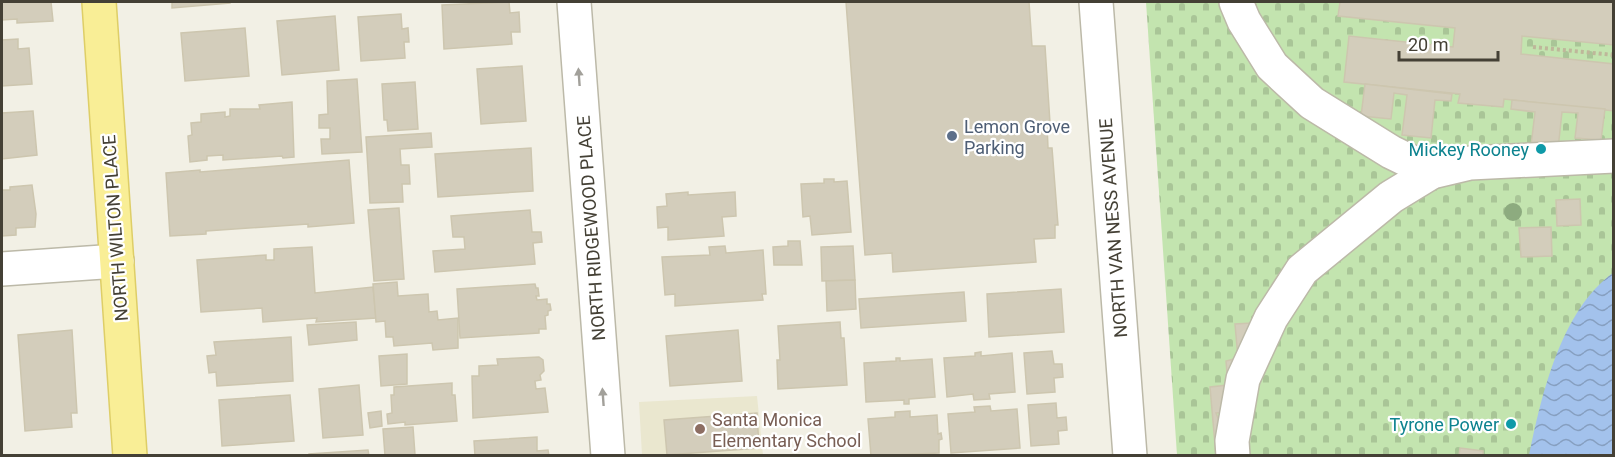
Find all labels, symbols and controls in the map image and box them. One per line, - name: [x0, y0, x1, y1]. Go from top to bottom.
- scale bar: [1399, 24, 1498, 62]
- text: 20 m: [1408, 34, 1448, 55]
- one-way arrow: [575, 68, 584, 87]
- street label: NORTH RIDGEWOOD PLACE: [573, 115, 609, 341]
- place label: Lemon Grove Parking: [964, 116, 1070, 158]
- street label: NORTH VAN NESS AVENUE: [1095, 118, 1131, 338]
- marker: Lemon Grove Parking: [945, 129, 959, 143]
- street label: NORTH WILTON PLACE: [98, 134, 132, 322]
- place label: Mickey Rooney: [1409, 139, 1529, 160]
- marker: Mickey Rooney: [1534, 142, 1548, 156]
- one-way arrow: [598, 388, 608, 407]
- place label: Santa Monica Elementary School: [712, 409, 861, 451]
- place label: Tyrone Power: [1390, 414, 1499, 435]
- marker: Tyrone Power: [1504, 417, 1518, 431]
- marker: Santa Monica Elementary School: [693, 422, 707, 436]

